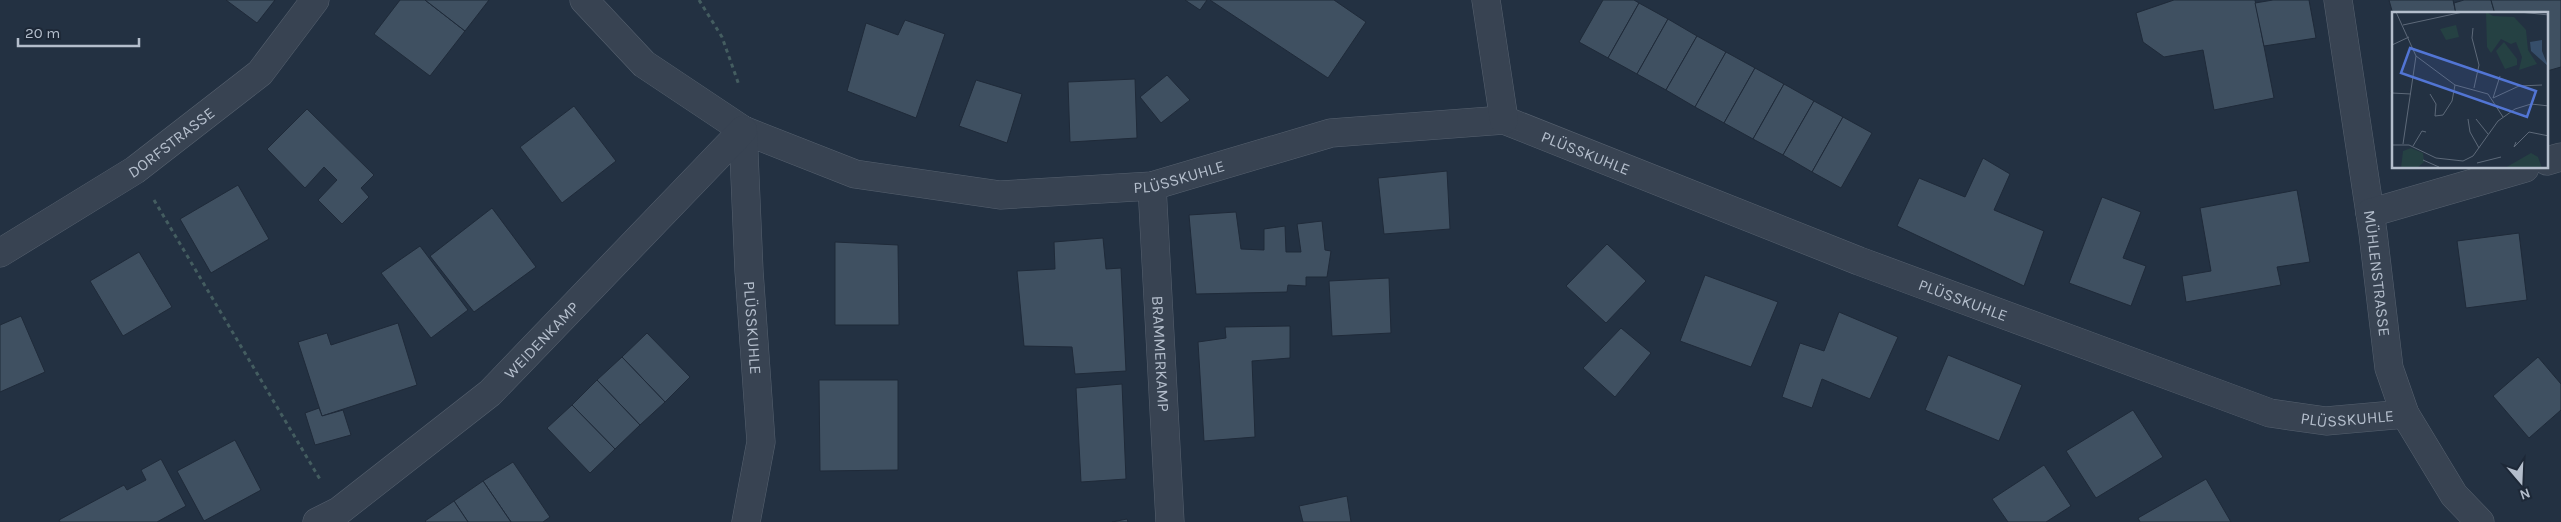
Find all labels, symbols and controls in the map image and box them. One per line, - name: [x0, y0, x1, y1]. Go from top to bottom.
- inset map: [2392, 12, 2548, 169]
- scale bar: [18, 15, 139, 47]
- text: 20 m: [25, 24, 60, 42]
- street label: DORFSTRASSE: [124, 103, 218, 182]
- street label: PLÜSSKUHLE: [1539, 126, 1633, 179]
- street label: PLÜSSKUHLE: [1133, 156, 1227, 197]
- street label: MÜHLENSTRASSE: [2360, 209, 2395, 337]
- street label: PLÜSSKUHLE: [1916, 274, 2010, 325]
- street label: PLÜSSKUHLE: [740, 280, 766, 375]
- street label: BRAMMERKAMP: [1148, 295, 1174, 412]
- street label: WEIDENKAMP: [500, 297, 583, 382]
- street label: PLÜSSKUHLE: [2299, 406, 2395, 431]
- north arrow: [2496, 457, 2546, 507]
- text: N: [2518, 484, 2533, 503]

